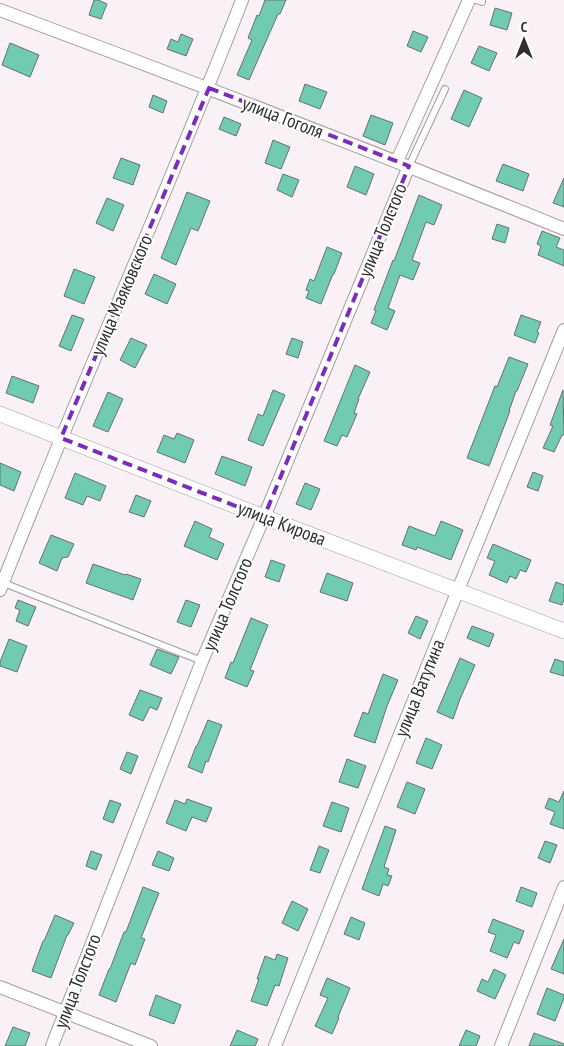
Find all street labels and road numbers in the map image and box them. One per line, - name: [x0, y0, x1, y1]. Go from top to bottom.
- street label: улица Гоголя: [239, 91, 327, 143]
- street label: улица Толстого: [352, 180, 412, 280]
- street label: улица Маяковского: [85, 231, 157, 359]
- street label: улица Кирова: [235, 495, 329, 551]
- street label: улица Толстого: [197, 554, 257, 654]
- street label: улица Ватутина: [389, 636, 449, 740]
- street label: улица Толстого: [48, 930, 106, 1032]

